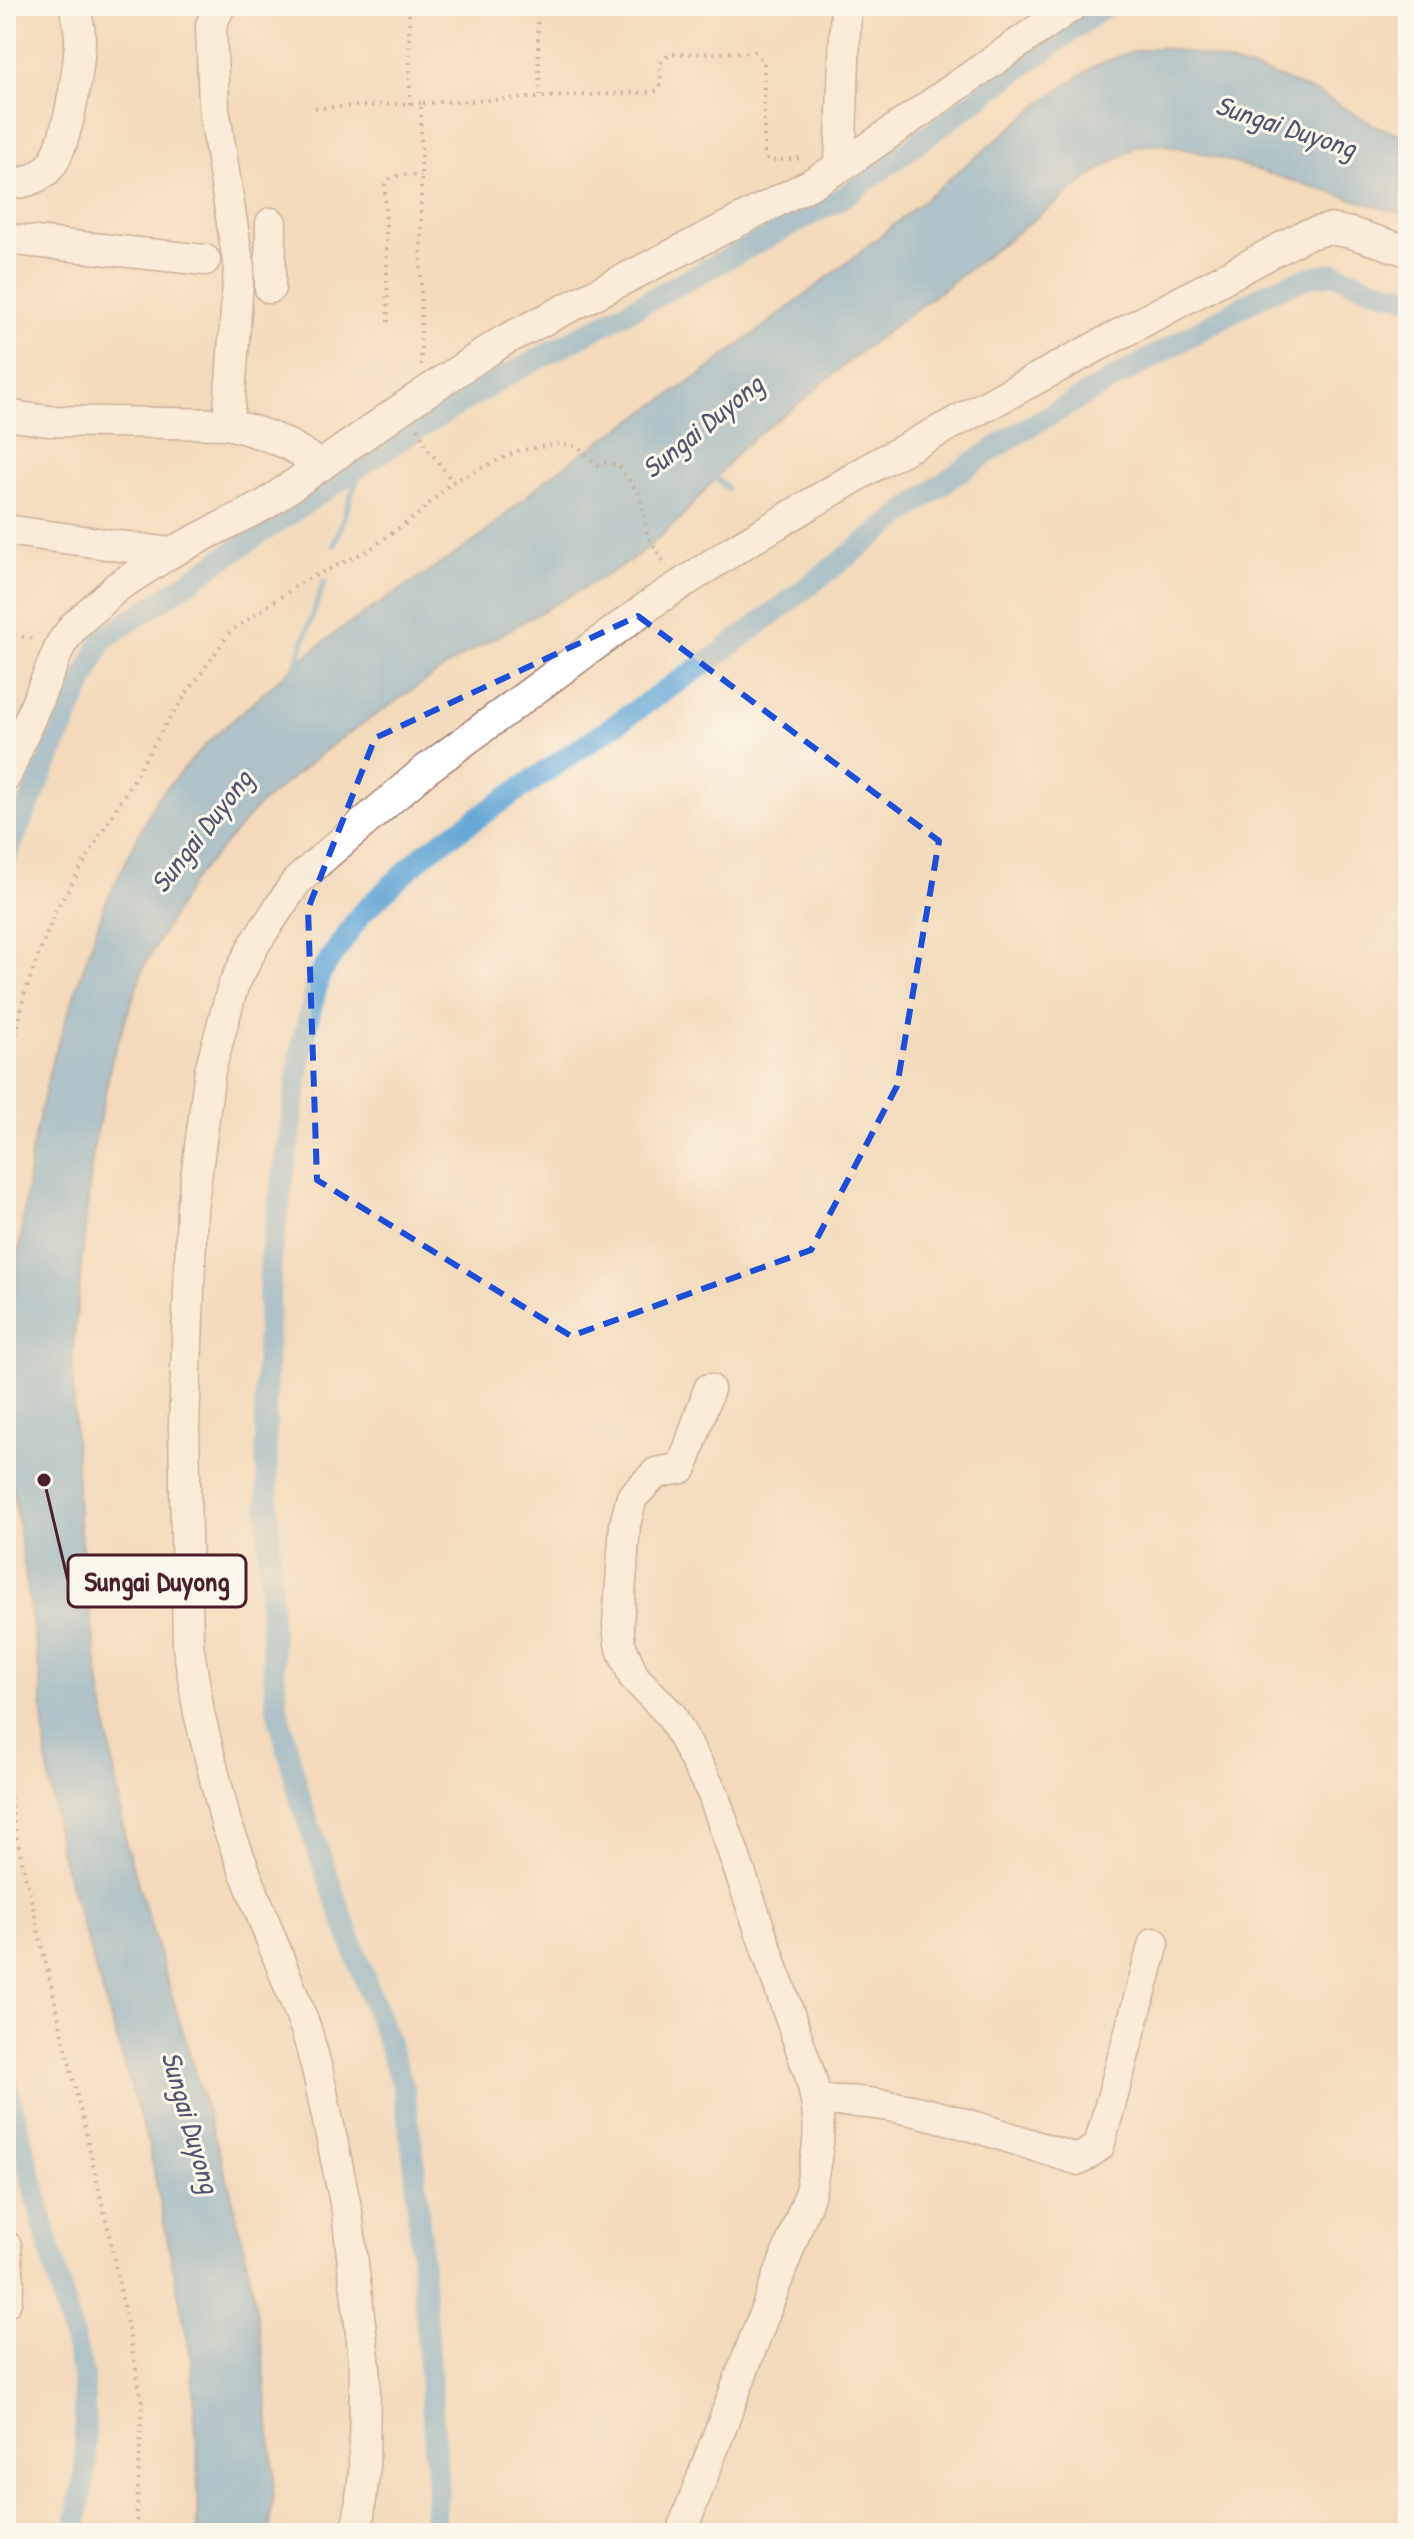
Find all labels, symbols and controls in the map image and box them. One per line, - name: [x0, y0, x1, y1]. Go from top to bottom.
- water label: Sungai Duyong: [1211, 85, 1363, 167]
- water label: Sungai Duyong: [633, 364, 772, 487]
- water label: Sungai Duyong: [141, 761, 262, 900]
- callout: Sungai Duyong: [68, 1555, 246, 1607]
- text: Sungai Duyong: [84, 1562, 230, 1601]
- water label: Sungai Duyong: [153, 2047, 230, 2199]

